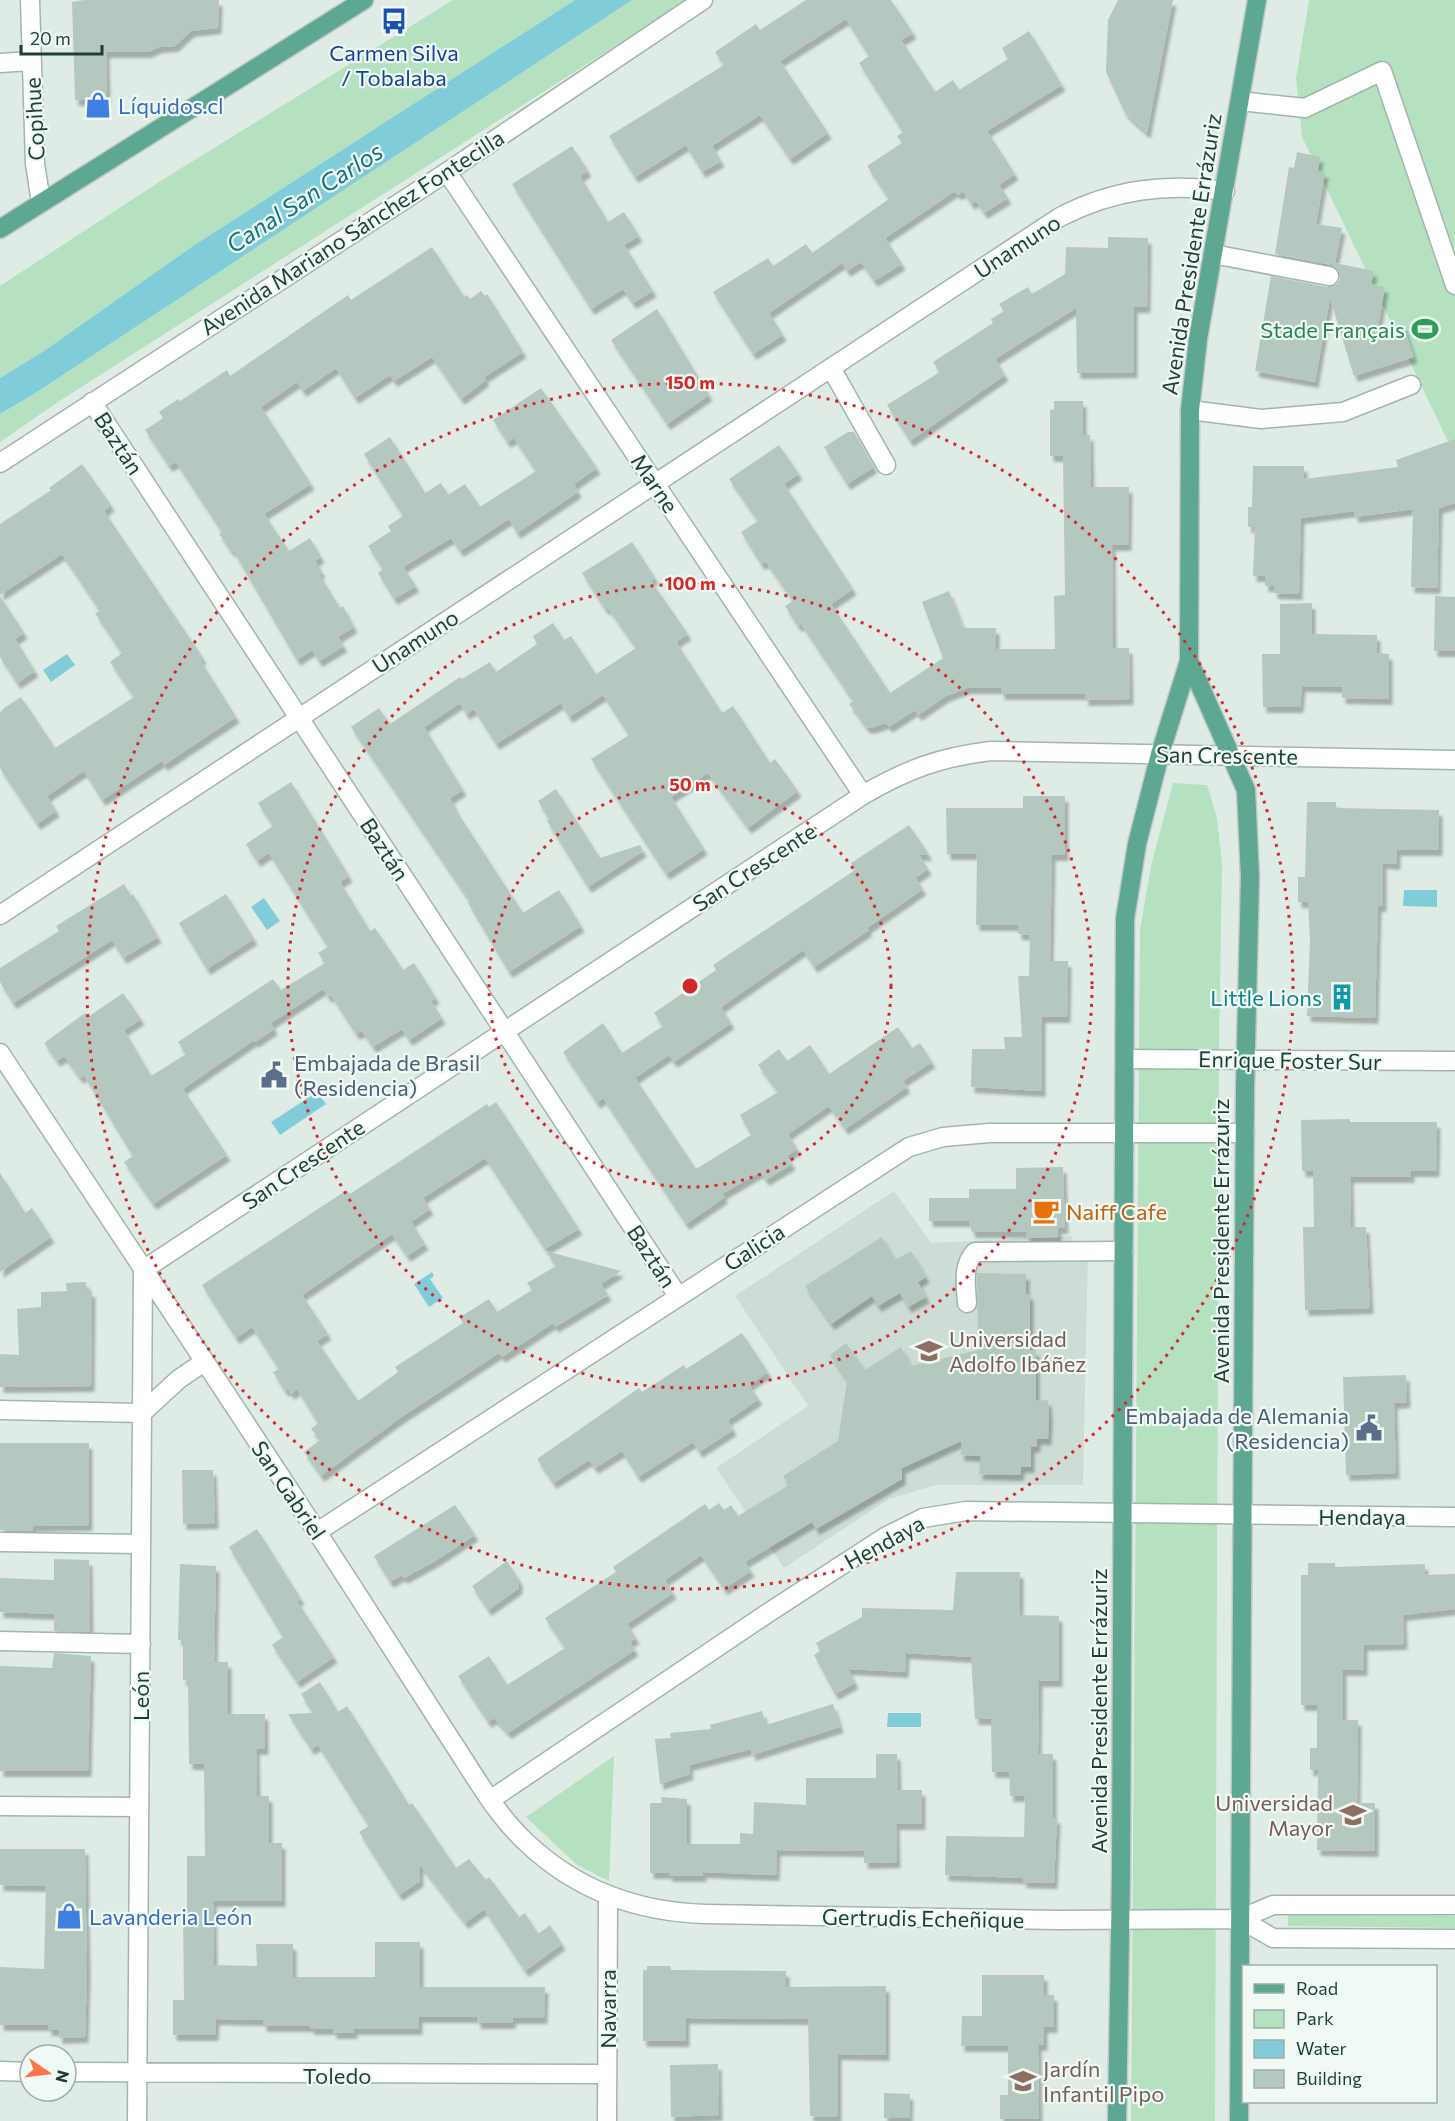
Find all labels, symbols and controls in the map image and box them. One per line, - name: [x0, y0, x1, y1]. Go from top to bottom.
- bus stop icon: Carmen Silva / Tobalaba: [379, 6, 409, 36]
- scale bar: [21, 18, 102, 56]
- text: 20 m: [30, 27, 71, 49]
- place label: Carmen Silva / Tobalaba: [329, 39, 459, 91]
- street label: Copihue: [18, 77, 50, 161]
- shop icon: Líquidos.cl: [83, 90, 113, 120]
- place label: Líquidos.cl: [118, 92, 224, 119]
- street label: Avenida Presidente Errázuriz: [1155, 111, 1227, 397]
- street label: Avenida Mariano Sánchez Fontecilla: [195, 124, 509, 340]
- water label: Canal San Carlos: [220, 136, 388, 258]
- street label: Unamuno: [969, 208, 1065, 284]
- sports icon: Stade Français: [1410, 314, 1440, 344]
- place label: Stade Français: [1260, 316, 1405, 343]
- text: 150 m: [665, 371, 715, 393]
- street label: Baztán: [89, 406, 149, 480]
- street label: Marne: [626, 448, 684, 518]
- text: 100 m: [664, 572, 716, 594]
- street label: Unamuno: [367, 603, 463, 679]
- street label: San Crescente: [1156, 740, 1298, 770]
- text: 50 m: [669, 773, 711, 795]
- street label: Baztán: [355, 812, 415, 886]
- street label: San Crescente: [687, 817, 821, 917]
- centre of rings: [680, 976, 700, 996]
- building icon: Little Lions: [1327, 982, 1357, 1012]
- place label: Little Lions: [1210, 984, 1322, 1011]
- street label: Enrique Foster Sur: [1198, 1045, 1382, 1075]
- place label: Embajada de Brasil (Residencia): [294, 1049, 480, 1101]
- public building icon: Embajada de Brasil (Residencia): [259, 1060, 289, 1090]
- street label: Avenida Presidente Errázuriz: [1207, 1098, 1234, 1384]
- street label: San Crescente: [237, 1113, 369, 1215]
- cafe icon: Naiff Cafe: [1031, 1196, 1061, 1226]
- place label: Naiff Cafe: [1066, 1198, 1167, 1225]
- street label: Galicia: [719, 1217, 789, 1277]
- street label: Baztán: [622, 1219, 682, 1293]
- place label: Universidad Adolfo Ibáñez: [949, 1325, 1086, 1377]
- school or university icon: Universidad Adolfo Ibáñez: [914, 1336, 944, 1366]
- place label: Embajada de Alemania (Residencia): [1125, 1402, 1349, 1454]
- public building icon: Embajada de Alemania (Residencia): [1354, 1413, 1384, 1443]
- street label: San Gabriel: [246, 1435, 332, 1545]
- street label: Hendaya: [1318, 1503, 1406, 1530]
- street label: Hendaya: [839, 1509, 929, 1575]
- street label: Avenida Presidente Errázuriz: [1085, 1568, 1112, 1854]
- street label: León: [127, 1671, 154, 1721]
- place label: Universidad Mayor: [1215, 1789, 1333, 1841]
- school or university icon: Universidad Mayor: [1338, 1800, 1368, 1830]
- shop icon: Lavanderia León: [54, 1901, 84, 1931]
- place label: Lavanderia León: [89, 1903, 252, 1930]
- street label: Gertrudis Echeñique: [822, 1903, 1024, 1933]
- legend: [1242, 1965, 1437, 2103]
- street label: Navarra: [594, 1969, 621, 2049]
- text: Road: [1296, 1977, 1338, 1999]
- text: Park: [1296, 2007, 1334, 2029]
- text: Water: [1296, 2037, 1347, 2059]
- north arrow: [18, 2043, 78, 2103]
- place label: Jardín Infantil Pipo: [1043, 2055, 1164, 2107]
- street label: Toledo: [303, 2062, 371, 2089]
- school or university icon: Jardín Infantil Pipo: [1008, 2066, 1038, 2096]
- text: Building: [1296, 2067, 1362, 2089]
- text: N: [52, 2069, 74, 2085]

